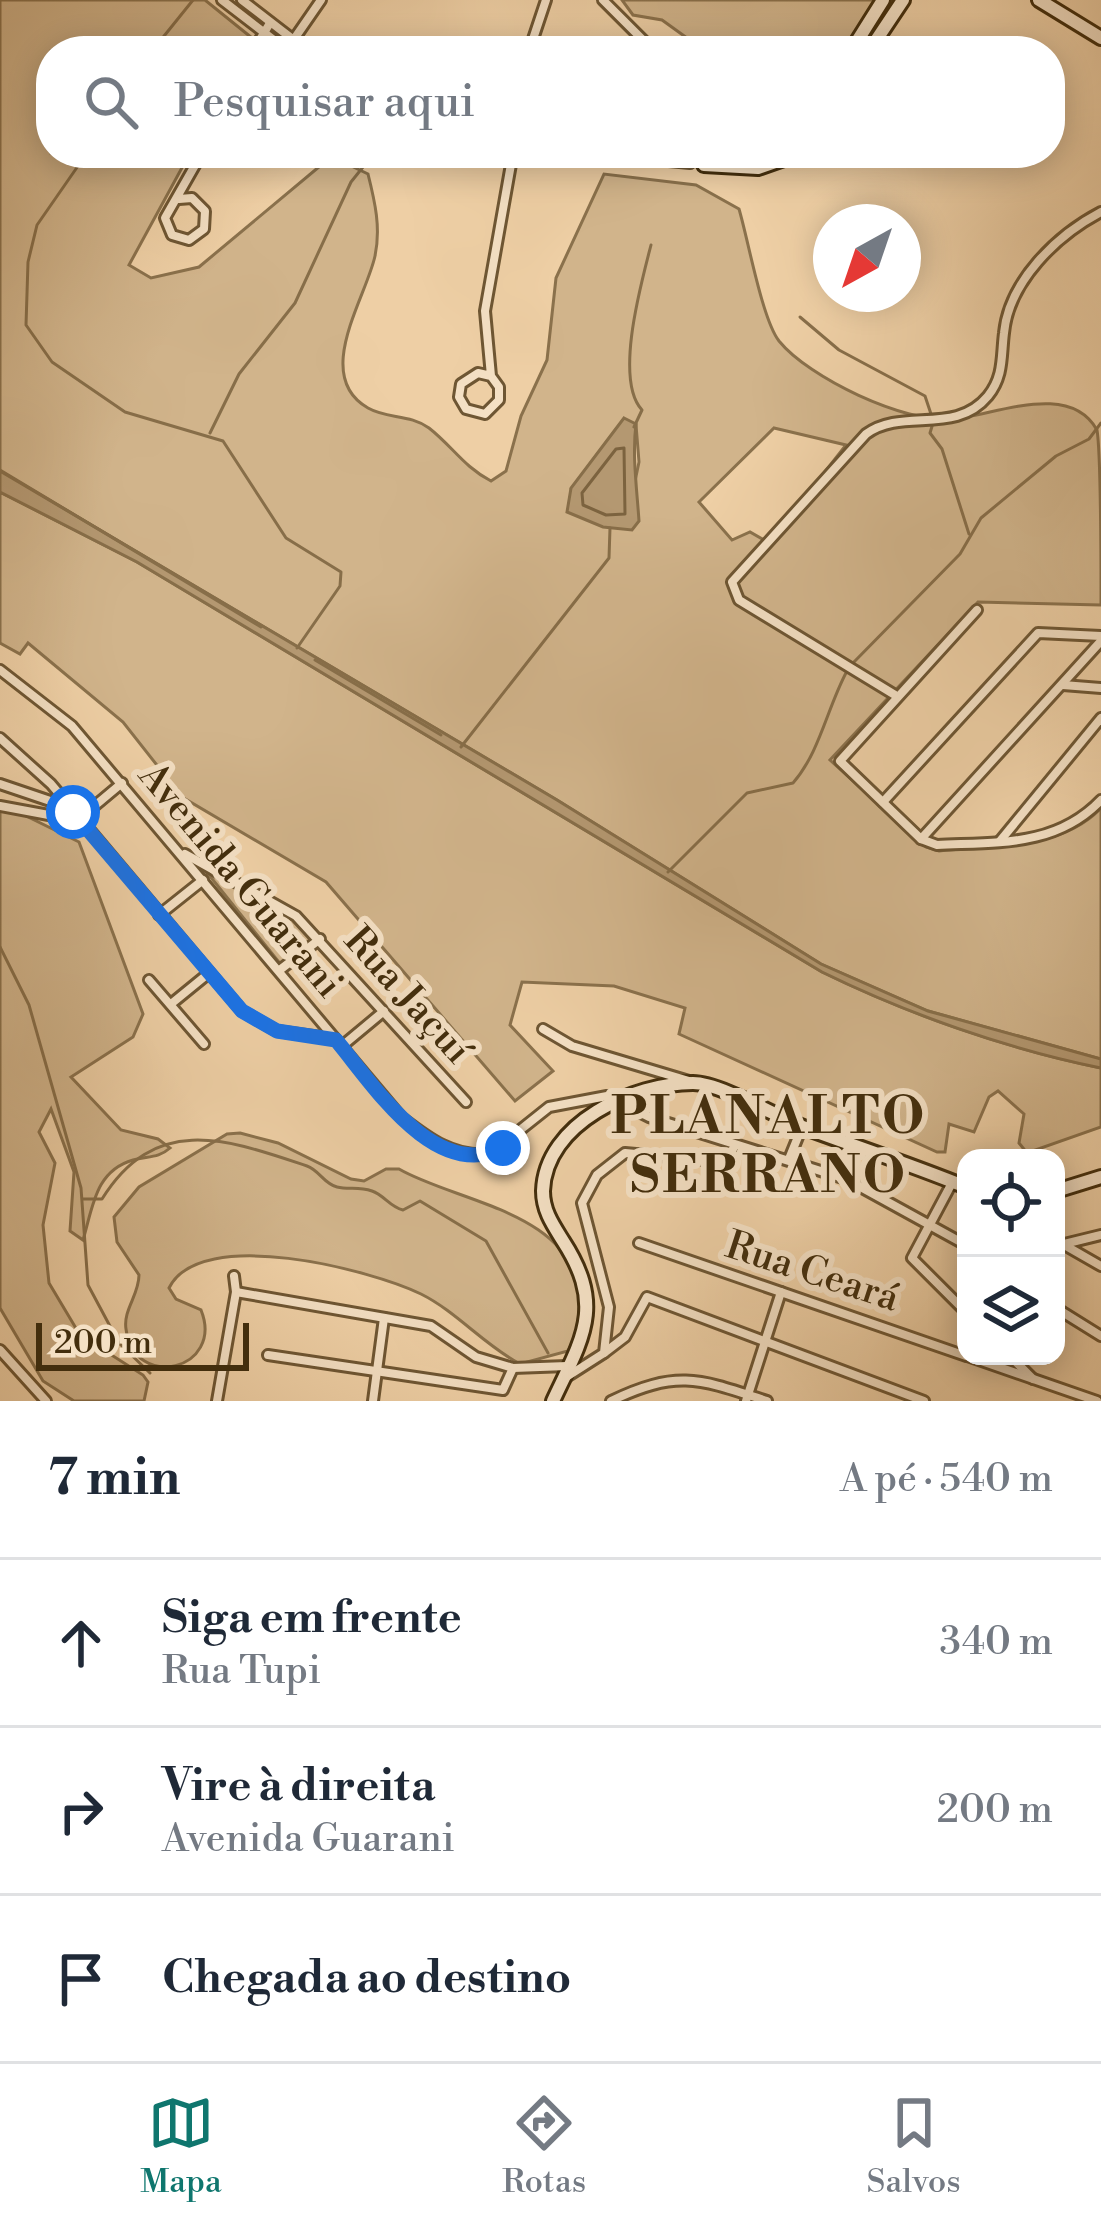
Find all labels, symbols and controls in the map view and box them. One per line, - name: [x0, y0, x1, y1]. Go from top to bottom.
- search box: [36, 36, 1065, 168]
- icon: search: [78, 69, 144, 135]
- text: Pesquisar aqui: [174, 74, 475, 131]
- north arrow: [813, 204, 921, 312]
- street label: Avenida Guarani: [127, 752, 353, 1008]
- route start: [46, 785, 100, 839]
- street label: Rua Jaçuí: [333, 917, 482, 1075]
- district label: PLANALTO SERRANO: [611, 1086, 927, 1209]
- route end: [476, 1121, 530, 1175]
- map controls: [957, 1149, 1065, 1365]
- button: locate: [957, 1149, 1065, 1257]
- street label: Rua Ceará: [719, 1221, 905, 1324]
- button: layers: [957, 1257, 1065, 1365]
- scale bar: [36, 1317, 249, 1370]
- text: 200 m: [54, 1323, 152, 1364]
- text: 7 min: [48, 1447, 180, 1511]
- text: A pé · 540 m: [840, 1455, 1053, 1504]
- text: Siga em frente: [162, 1590, 462, 1647]
- icon: ahead: [48, 1610, 114, 1676]
- text: 340 m: [940, 1618, 1053, 1667]
- text: Rua Tupi: [162, 1647, 321, 1696]
- text: Vire à direita: [162, 1758, 435, 1815]
- icon: right: [48, 1778, 114, 1844]
- text: 200 m: [937, 1786, 1053, 1835]
- text: Avenida Guarani: [162, 1815, 455, 1864]
- icon: arrive: [48, 1946, 114, 2012]
- text: Chegada ao destino: [162, 1950, 571, 2007]
- tab: Mapa: [140, 2090, 222, 2203]
- tab: Rotas: [502, 2090, 586, 2203]
- tab: Salvos: [867, 2090, 961, 2203]

